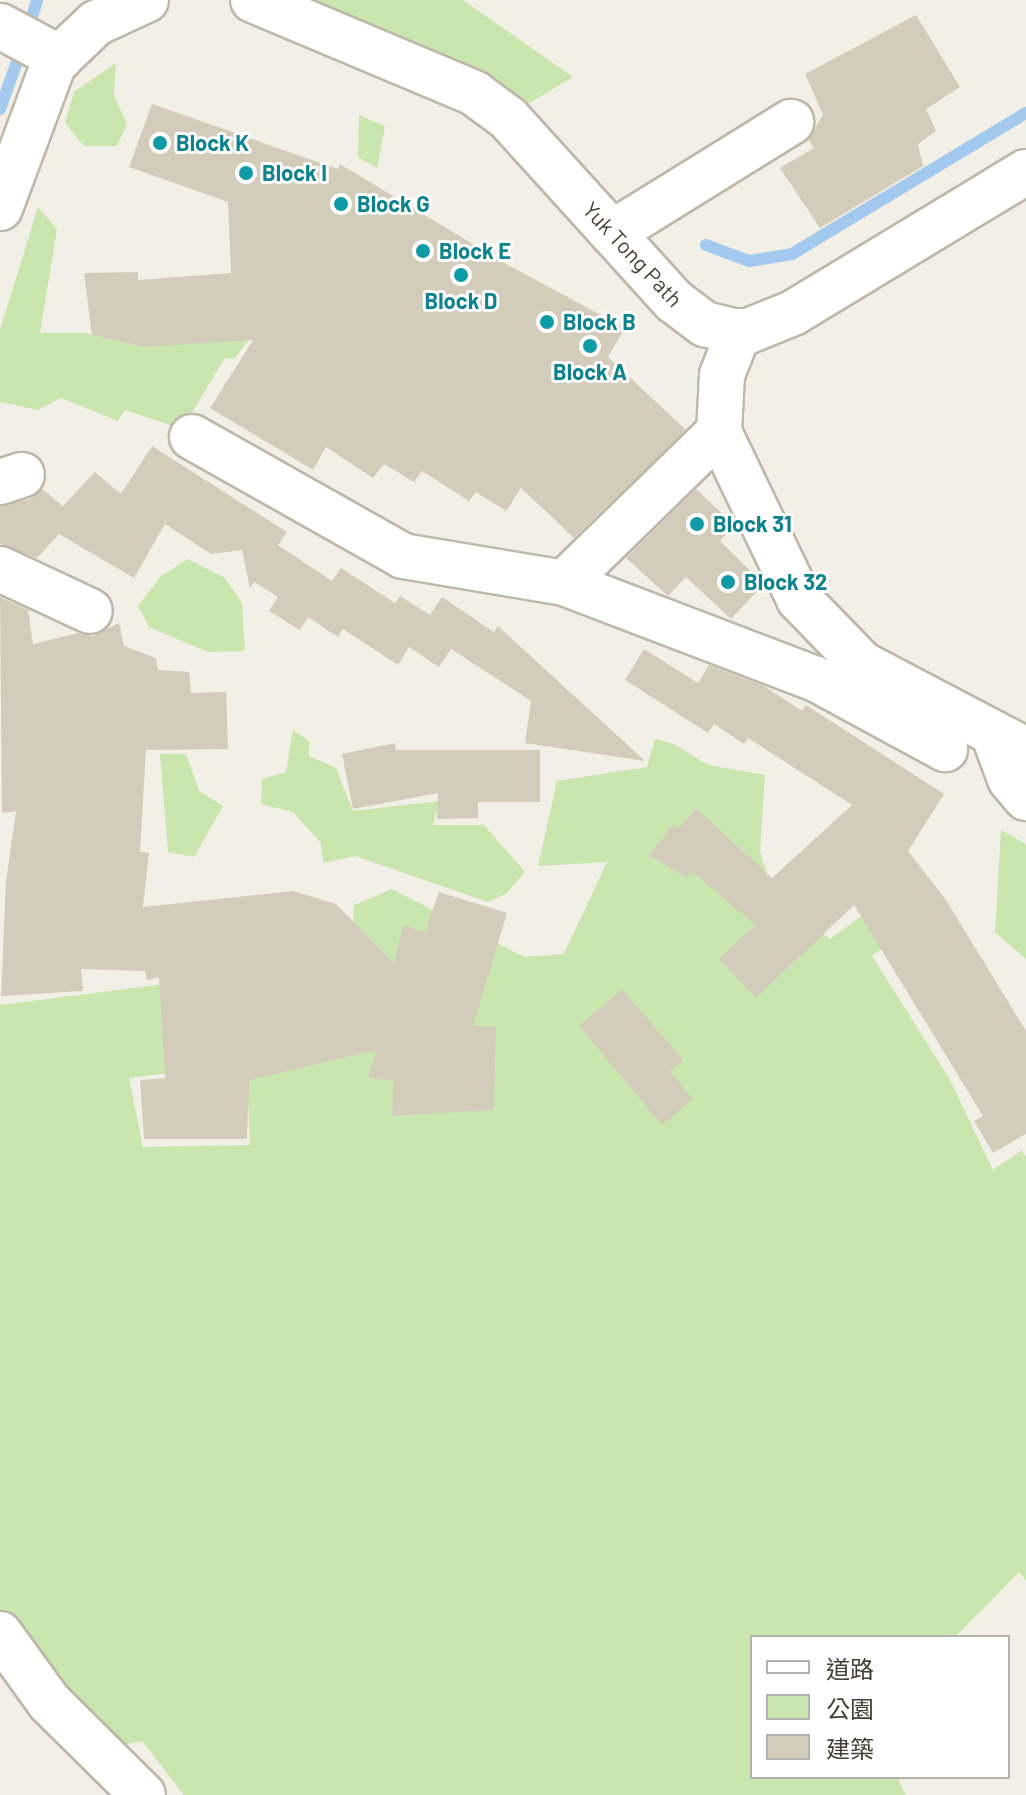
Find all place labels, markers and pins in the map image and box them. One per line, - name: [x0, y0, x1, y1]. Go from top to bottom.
- place label: Block K: [176, 130, 249, 156]
- marker: Block K: [151, 134, 169, 152]
- place label: Block I: [262, 160, 327, 186]
- marker: Block I: [237, 164, 255, 182]
- place label: Block G: [357, 191, 430, 217]
- marker: Block G: [332, 195, 350, 213]
- place label: Block E: [439, 238, 511, 264]
- marker: Block E: [414, 242, 432, 260]
- marker: Block D: [452, 266, 470, 284]
- place label: Block D: [425, 288, 497, 314]
- place label: Block B: [563, 309, 636, 335]
- marker: Block B: [538, 313, 556, 331]
- marker: Block A: [581, 337, 599, 355]
- place label: Block A: [553, 359, 627, 385]
- place label: Block 31: [713, 511, 792, 537]
- marker: Block 31: [688, 515, 706, 533]
- place label: Block 32: [744, 569, 827, 595]
- marker: Block 32: [719, 573, 737, 591]

